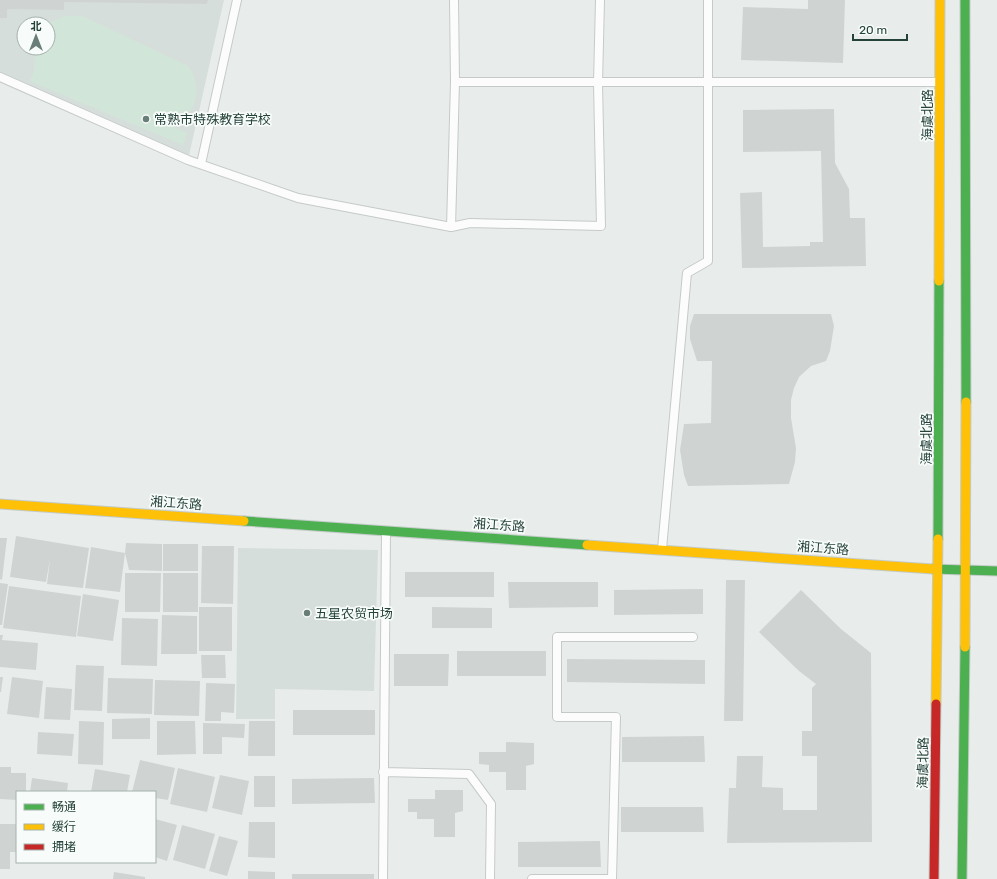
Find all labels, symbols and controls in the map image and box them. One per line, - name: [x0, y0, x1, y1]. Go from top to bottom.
- north arrow: [16, 16, 56, 56]
- scale bar: [853, 16, 907, 42]
- text: 北: [31, 20, 42, 33]
- text: 20 m: [859, 23, 887, 37]
- street label: 海虞北路: [920, 89, 935, 141]
- place label: 常熟市特殊教育学校: [154, 112, 271, 127]
- marker: 常熟市特殊教育学校: [141, 114, 151, 124]
- street label: 海虞北路: [919, 413, 934, 465]
- street label: 湘江东路: [150, 494, 202, 512]
- street label: 湘江东路: [473, 516, 525, 534]
- street label: 湘江东路: [797, 539, 849, 557]
- place label: 五星农贸市场: [315, 606, 393, 621]
- marker: 五星农贸市场: [302, 608, 312, 618]
- street label: 海虞北路: [915, 737, 931, 789]
- legend: [16, 791, 156, 863]
- text: 畅通: [52, 800, 76, 814]
- text: 缓行: [52, 820, 76, 834]
- text: 拥堵: [52, 840, 76, 854]

